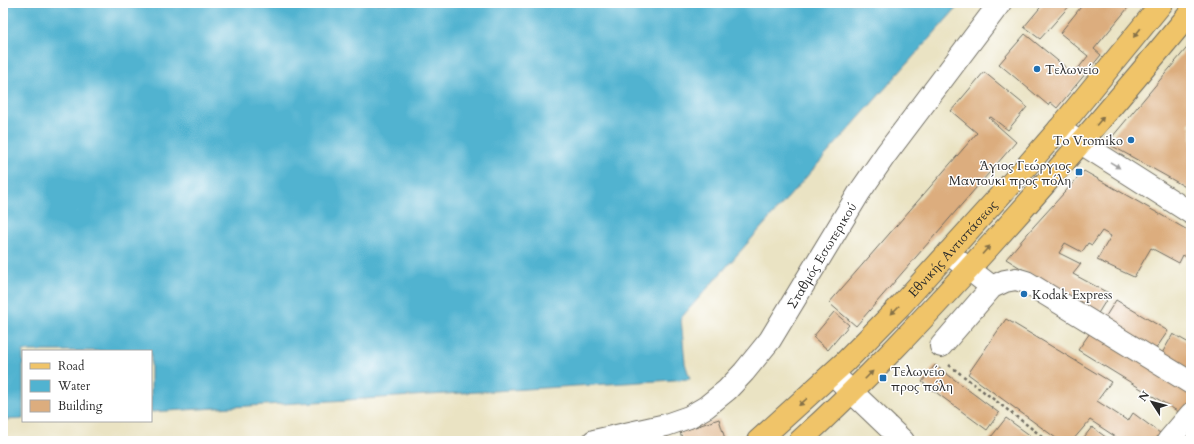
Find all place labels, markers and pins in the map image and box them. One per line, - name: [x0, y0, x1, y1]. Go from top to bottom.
- place label: Τελωνείο: [1045, 61, 1099, 79]
- marker: Τελωνείο: [1032, 64, 1042, 74]
- place label: To Vromiko: [1053, 132, 1123, 150]
- marker: To Vromiko: [1126, 135, 1136, 145]
- place label: Άγιος Γεώργιος Μαντούκι προς πόλη: [949, 157, 1071, 190]
- marker: Άγιος Γεώργιος Μαντούκι προς πόλη: [1074, 167, 1084, 177]
- place label: Kodak Express: [1032, 286, 1112, 304]
- marker: Kodak Express: [1019, 289, 1029, 299]
- place label: Τελωνείο προς πόλη: [891, 363, 953, 396]
- marker: Τελωνείο προς πόλη: [878, 373, 888, 383]

